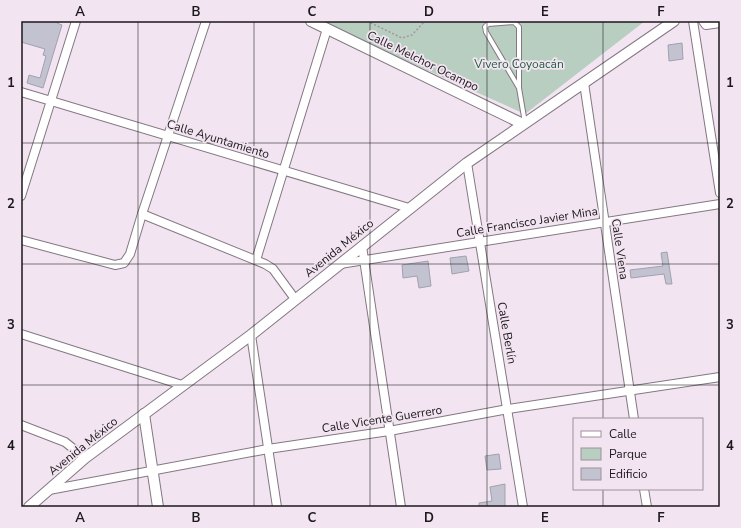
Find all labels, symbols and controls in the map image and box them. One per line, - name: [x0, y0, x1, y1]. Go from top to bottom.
- text: A: [75, 3, 85, 21]
- text: B: [192, 3, 201, 21]
- text: C: [308, 3, 317, 21]
- text: D: [424, 3, 434, 21]
- text: E: [541, 3, 549, 21]
- text: F: [657, 3, 665, 21]
- street label: Calle Melchor Ocampo: [365, 27, 482, 95]
- park label: Vivero Coyoacán: [473, 56, 564, 72]
- text: 1: [7, 74, 15, 92]
- text: 1: [726, 74, 734, 92]
- street label: Calle Ayuntamiento: [165, 116, 272, 162]
- text: 2: [7, 195, 15, 213]
- text: 2: [726, 195, 734, 213]
- street label: Calle Francisco Javier Mina: [455, 203, 599, 241]
- street label: Avenida México: [301, 215, 377, 281]
- street label: Calle Viena: [608, 217, 632, 281]
- street label: Calle Berlín: [494, 301, 520, 365]
- text: 3: [7, 316, 15, 334]
- text: 3: [726, 316, 734, 334]
- street label: Calle Vicente Guerrero: [321, 402, 444, 436]
- street label: Avenida México: [45, 413, 121, 479]
- legend: [573, 418, 703, 490]
- text: Calle: [609, 426, 637, 442]
- text: 4: [7, 437, 15, 455]
- text: 4: [726, 437, 734, 455]
- text: Parque: [609, 446, 647, 462]
- text: Edificio: [609, 466, 648, 482]
- text: A: [75, 509, 85, 527]
- text: B: [192, 509, 201, 527]
- text: C: [308, 509, 317, 527]
- text: D: [424, 509, 434, 527]
- text: E: [541, 509, 549, 527]
- text: F: [657, 509, 665, 527]

